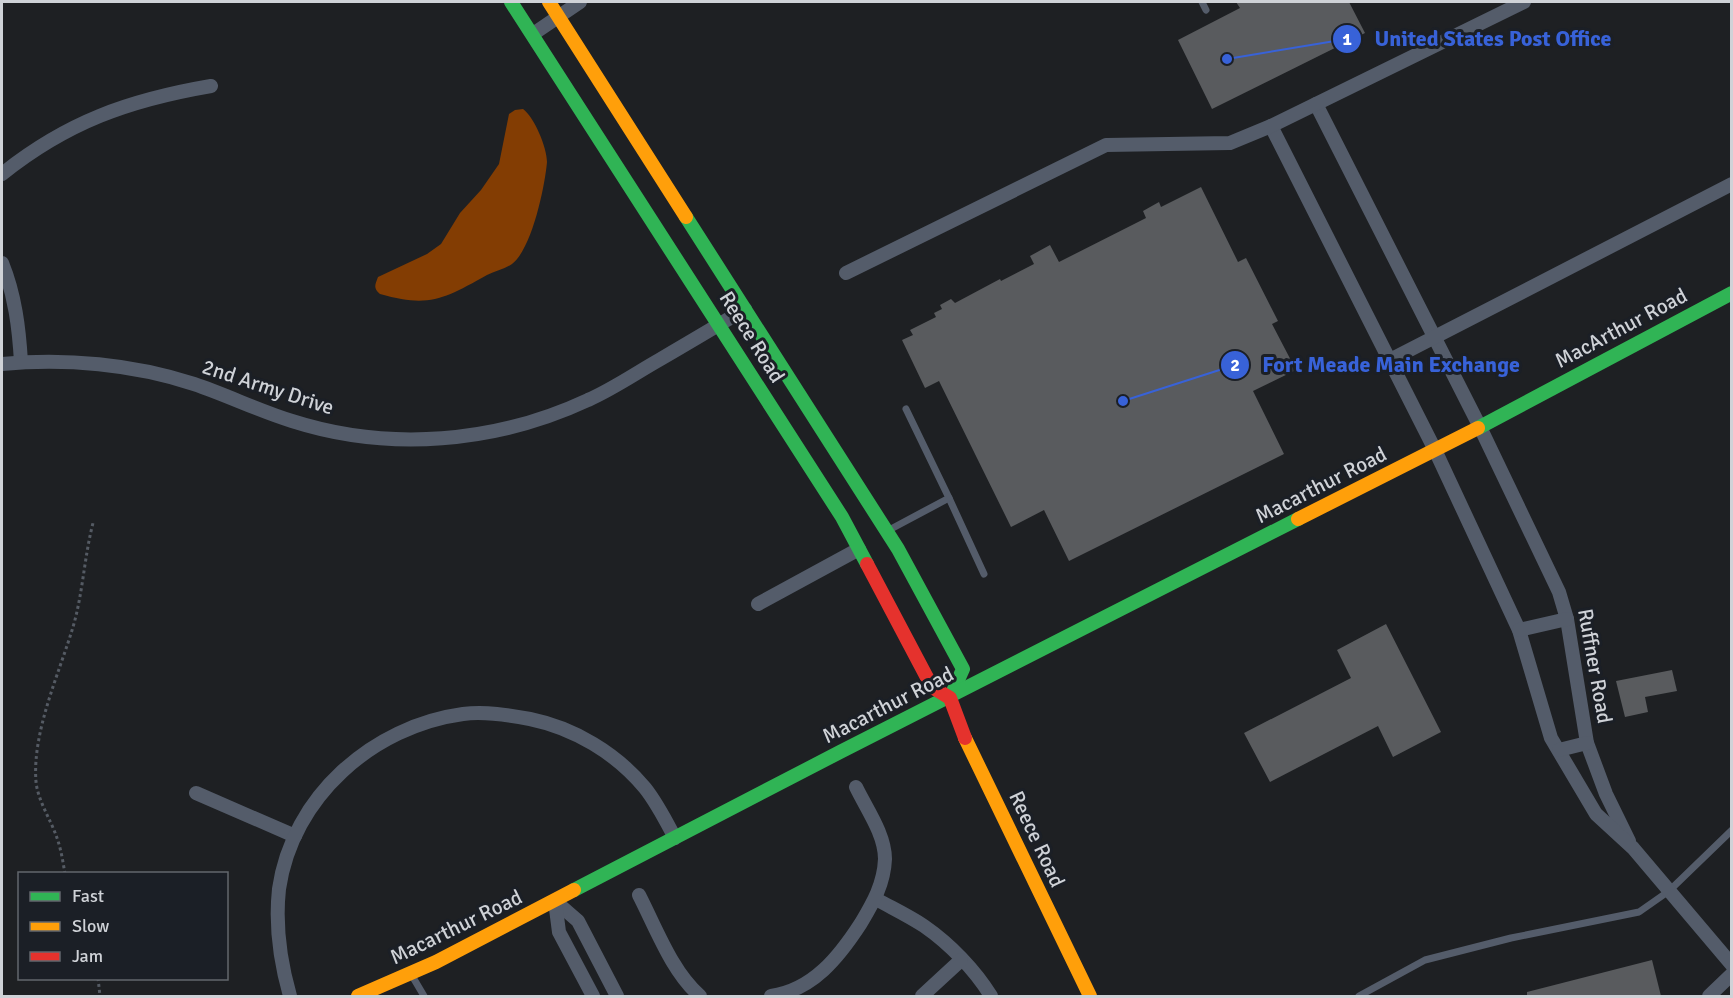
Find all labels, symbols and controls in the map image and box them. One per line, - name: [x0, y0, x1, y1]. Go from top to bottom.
- callout: United States Post Office: [1332, 19, 1623, 59]
- text: United States Post Office: [1374, 25, 1612, 52]
- text: 1: [1342, 28, 1352, 50]
- street label: MacArthur Road: [1550, 282, 1692, 374]
- street label: Reece Road: [714, 286, 790, 388]
- callout: Fort Meade Main Exchange: [1220, 345, 1532, 385]
- text: Fort Meade Main Exchange: [1262, 351, 1520, 378]
- street label: 2nd Army Drive: [199, 353, 337, 421]
- text: 2: [1230, 354, 1240, 376]
- street label: Macarthur Road: [1251, 441, 1391, 529]
- street label: Ruffner Road: [1572, 606, 1618, 726]
- street label: Macarthur Road: [818, 661, 958, 749]
- street label: Reece Road: [1003, 787, 1071, 891]
- legend: [18, 872, 228, 980]
- street label: Macarthur Road: [386, 884, 526, 970]
- text: Fast: [72, 885, 104, 907]
- text: Slow: [72, 915, 109, 937]
- text: Jam: [72, 945, 103, 967]

